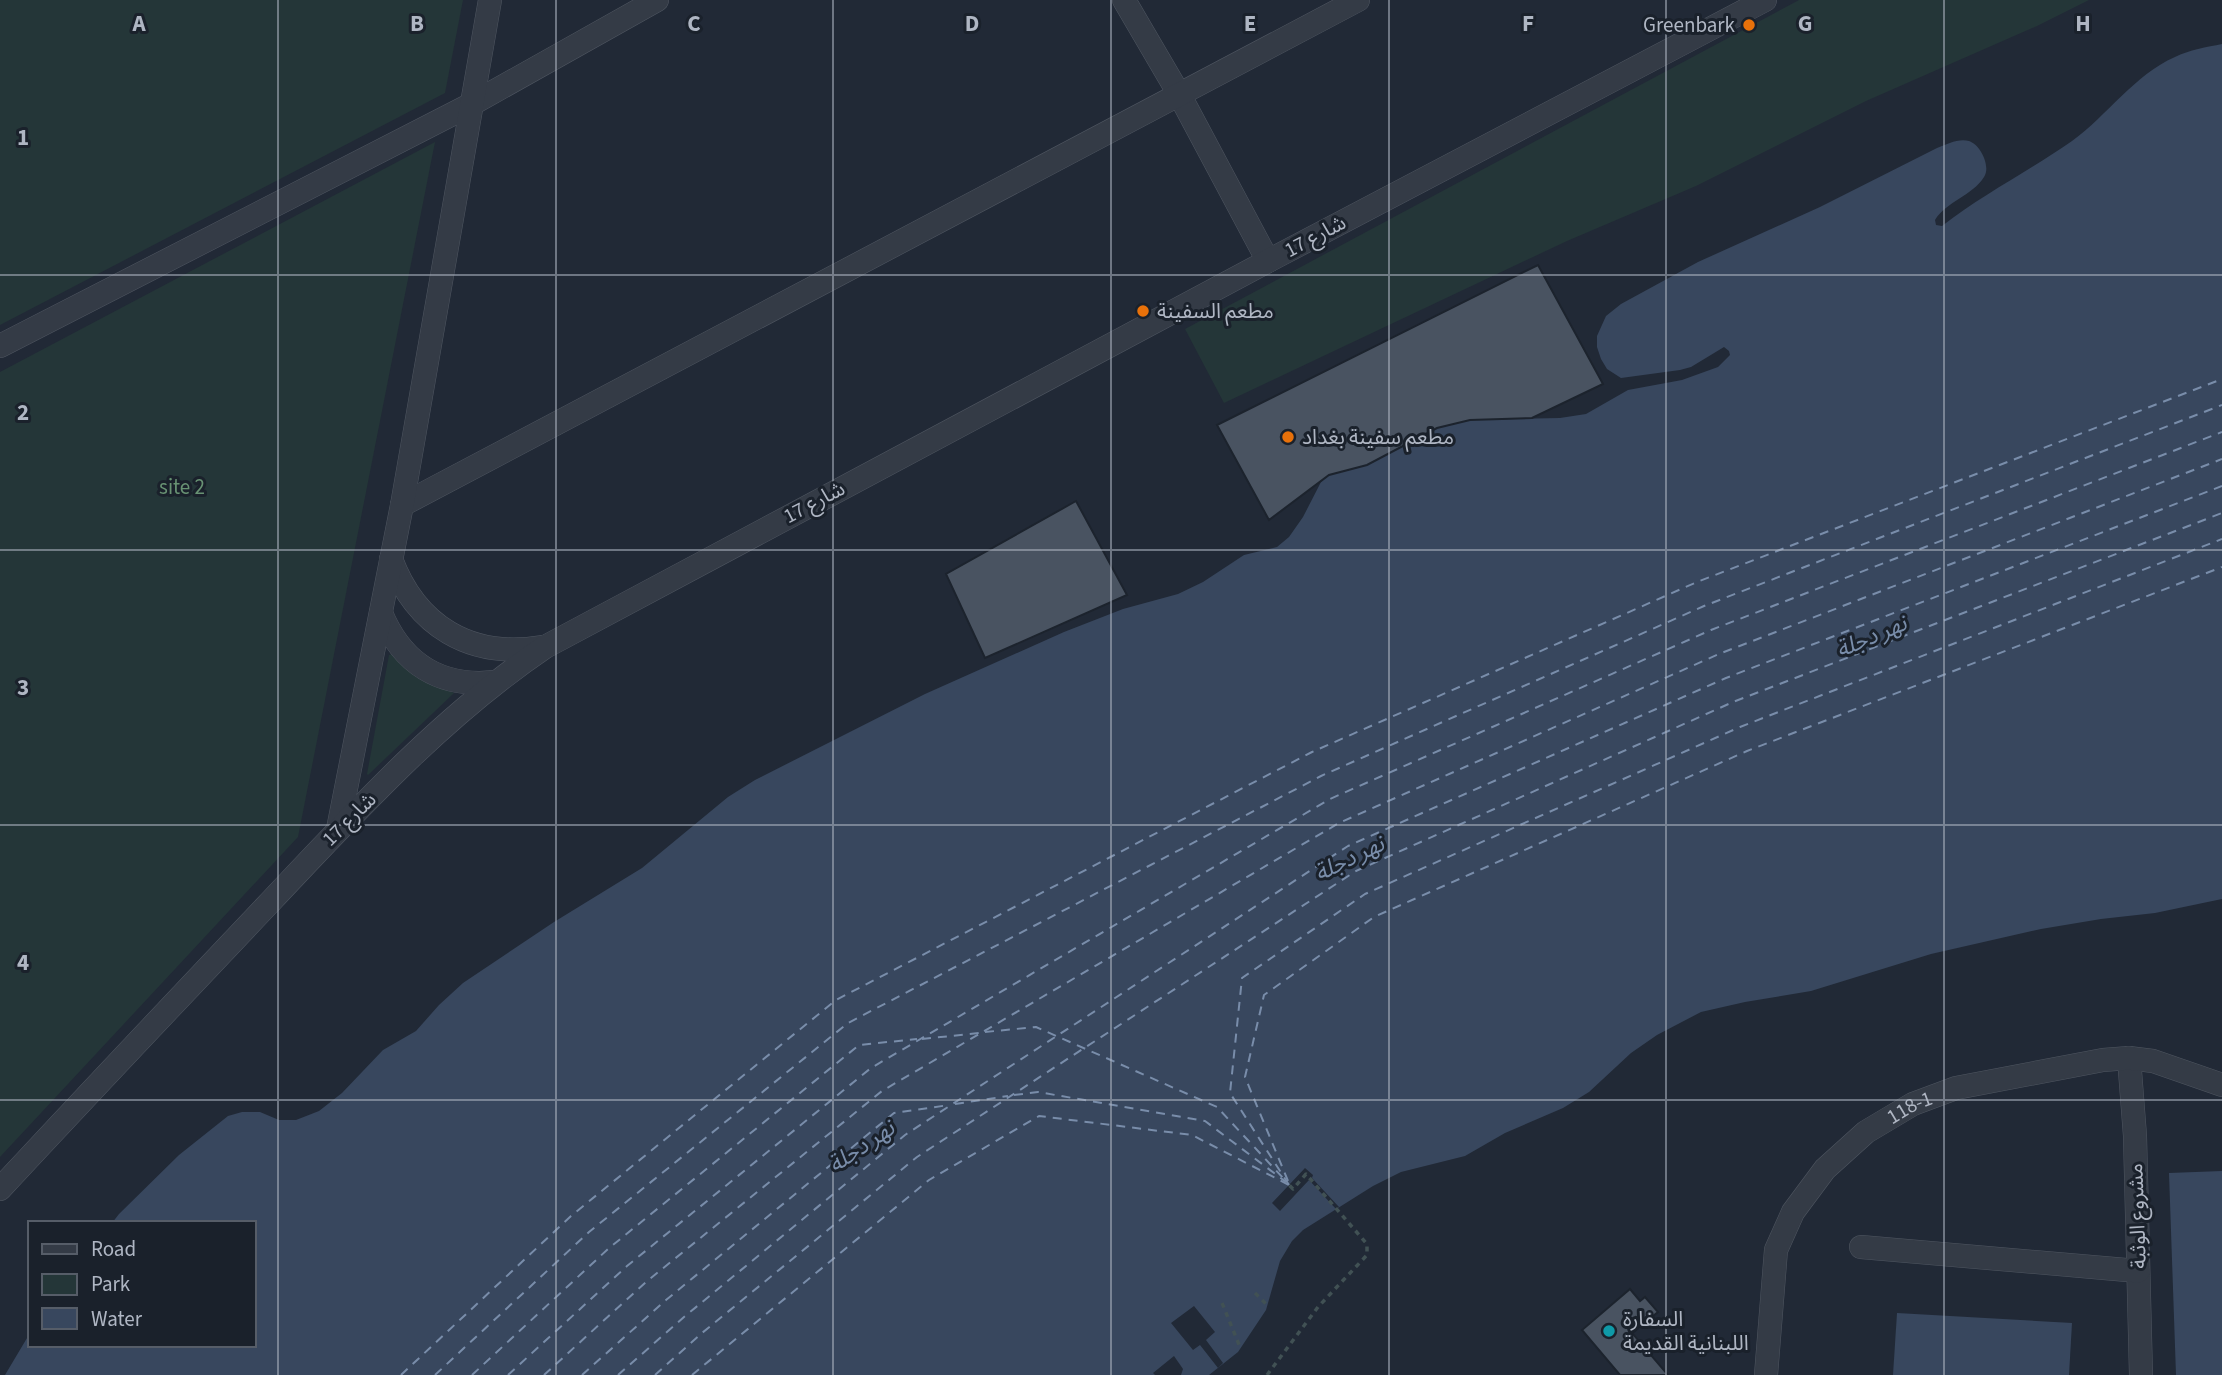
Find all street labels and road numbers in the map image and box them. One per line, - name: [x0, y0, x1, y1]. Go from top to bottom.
- street label: شارع 17: [1279, 207, 1351, 265]
- street label: شارع 17: [778, 473, 850, 531]
- street label: شارع 17: [315, 785, 383, 853]
- street label: 118-1: [1881, 1083, 1937, 1132]
- street label: مشروع الوثبة: [2120, 1163, 2154, 1269]

